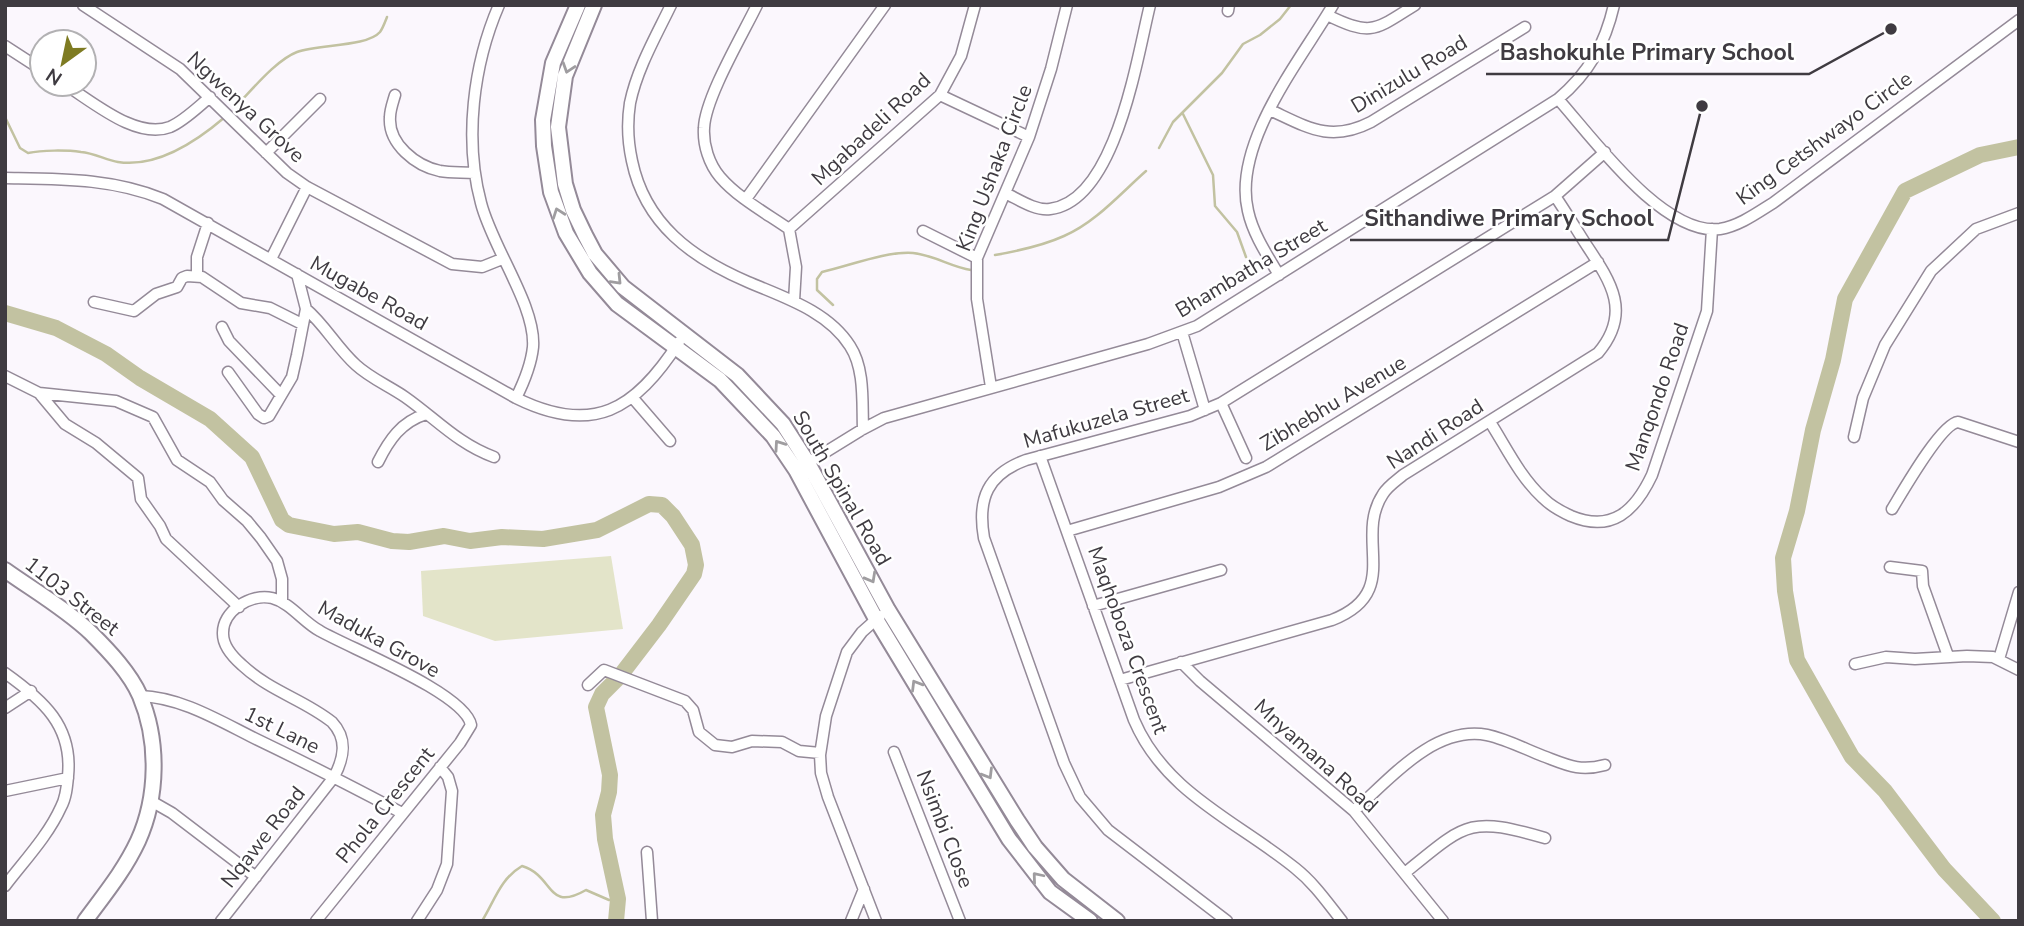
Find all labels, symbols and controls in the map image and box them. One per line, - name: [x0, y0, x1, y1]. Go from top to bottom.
- north arrow: [28, 28, 98, 98]
- street label: Dinizulu Road: [1346, 28, 1472, 120]
- callout: Bashokuhle Primary School: [1486, 30, 1809, 74]
- text: Bashokuhle Primary School: [1500, 37, 1795, 68]
- street label: Ngwenya Grove: [181, 45, 311, 169]
- text: N: [41, 62, 67, 91]
- one-way arrow: [562, 62, 576, 74]
- street label: King Cetshwayo Circle: [1730, 65, 1918, 211]
- street label: Mgabadeli Road: [805, 66, 937, 192]
- street label: King Ushaka Circle: [949, 81, 1039, 255]
- callout: Sithandiwe Primary School: [1350, 196, 1668, 240]
- text: Sithandiwe Primary School: [1364, 203, 1654, 234]
- one-way arrow: [552, 208, 566, 220]
- street label: Bhambatha Street: [1170, 211, 1332, 324]
- street label: Mugabe Road: [305, 249, 433, 337]
- one-way arrow: [608, 272, 621, 285]
- street label: Manqondo Road: [1619, 319, 1695, 475]
- street label: Zibhebhu Avenue: [1255, 348, 1411, 458]
- street label: Mafukuzela Street: [1020, 381, 1193, 455]
- street label: Nandi Road: [1381, 392, 1489, 476]
- street label: South Spinal Road: [786, 405, 898, 571]
- one-way arrow: [775, 440, 787, 453]
- street label: Maqhoboza Crescent: [1081, 542, 1175, 738]
- street label: 1103 Street: [19, 550, 126, 642]
- one-way arrow: [863, 571, 876, 584]
- street label: Maduka Grove: [313, 594, 445, 684]
- one-way arrow: [911, 680, 924, 693]
- street label: Mnyamana Road: [1248, 693, 1384, 819]
- street label: 1st Lane: [239, 700, 325, 760]
- street label: Phola Crescent: [329, 740, 441, 869]
- street label: Nsimbi Close: [910, 766, 980, 892]
- one-way arrow: [980, 766, 993, 779]
- street label: Nqawe Road: [214, 780, 312, 894]
- one-way arrow: [1033, 873, 1046, 885]

